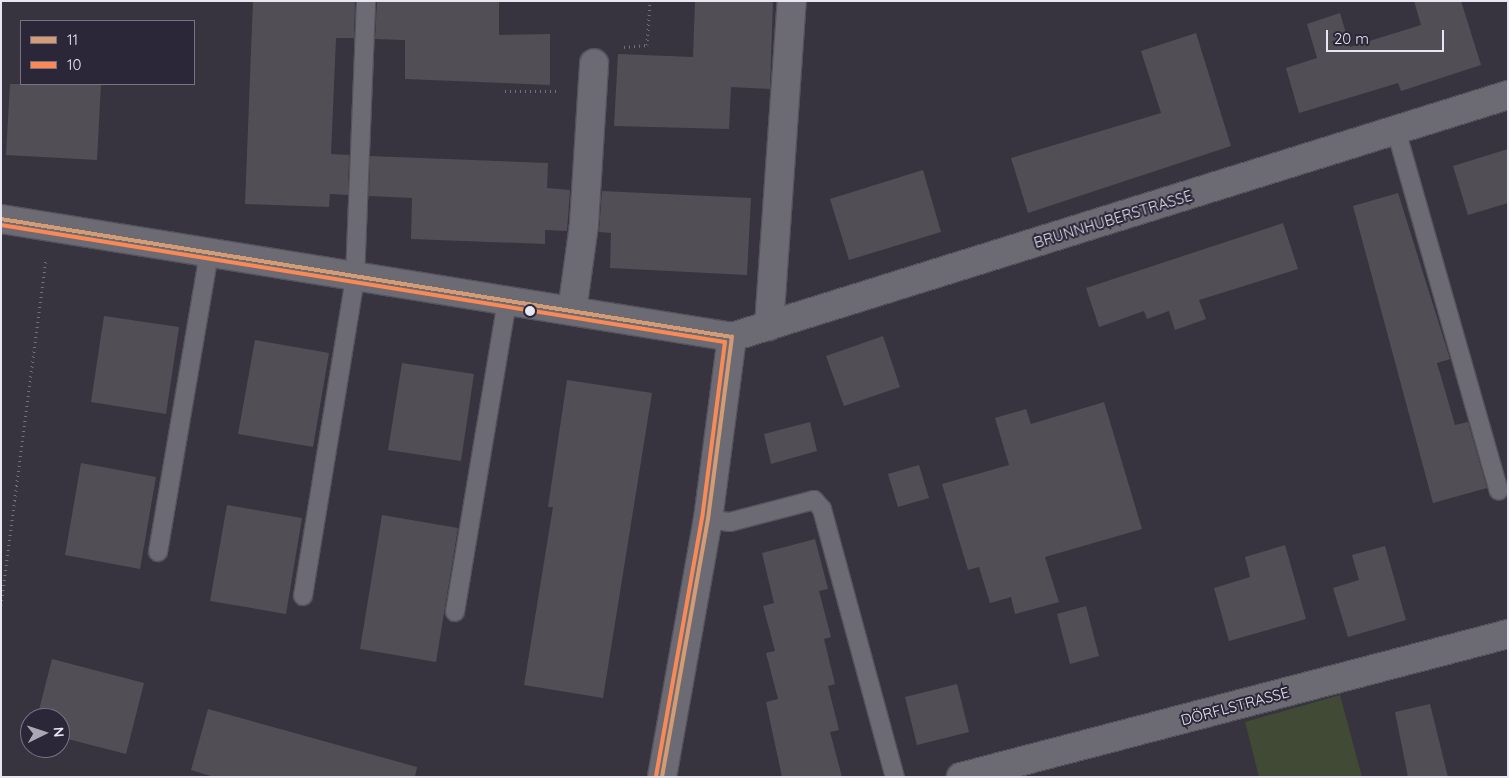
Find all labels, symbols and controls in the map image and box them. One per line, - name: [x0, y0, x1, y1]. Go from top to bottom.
- legend: [20, 20, 195, 85]
- scale bar: [1329, 20, 1446, 52]
- text: 20 m: [1334, 29, 1369, 48]
- text: 11: [67, 30, 78, 49]
- text: 10: [67, 55, 81, 74]
- street label: BRUNNHUBERSTRASSE: [1032, 186, 1194, 252]
- unlabelled marker: [525, 306, 535, 316]
- street label: DÖRFLSTRASSE: [1179, 683, 1291, 729]
- north arrow: [20, 708, 70, 758]
- text: N: [50, 726, 68, 738]

